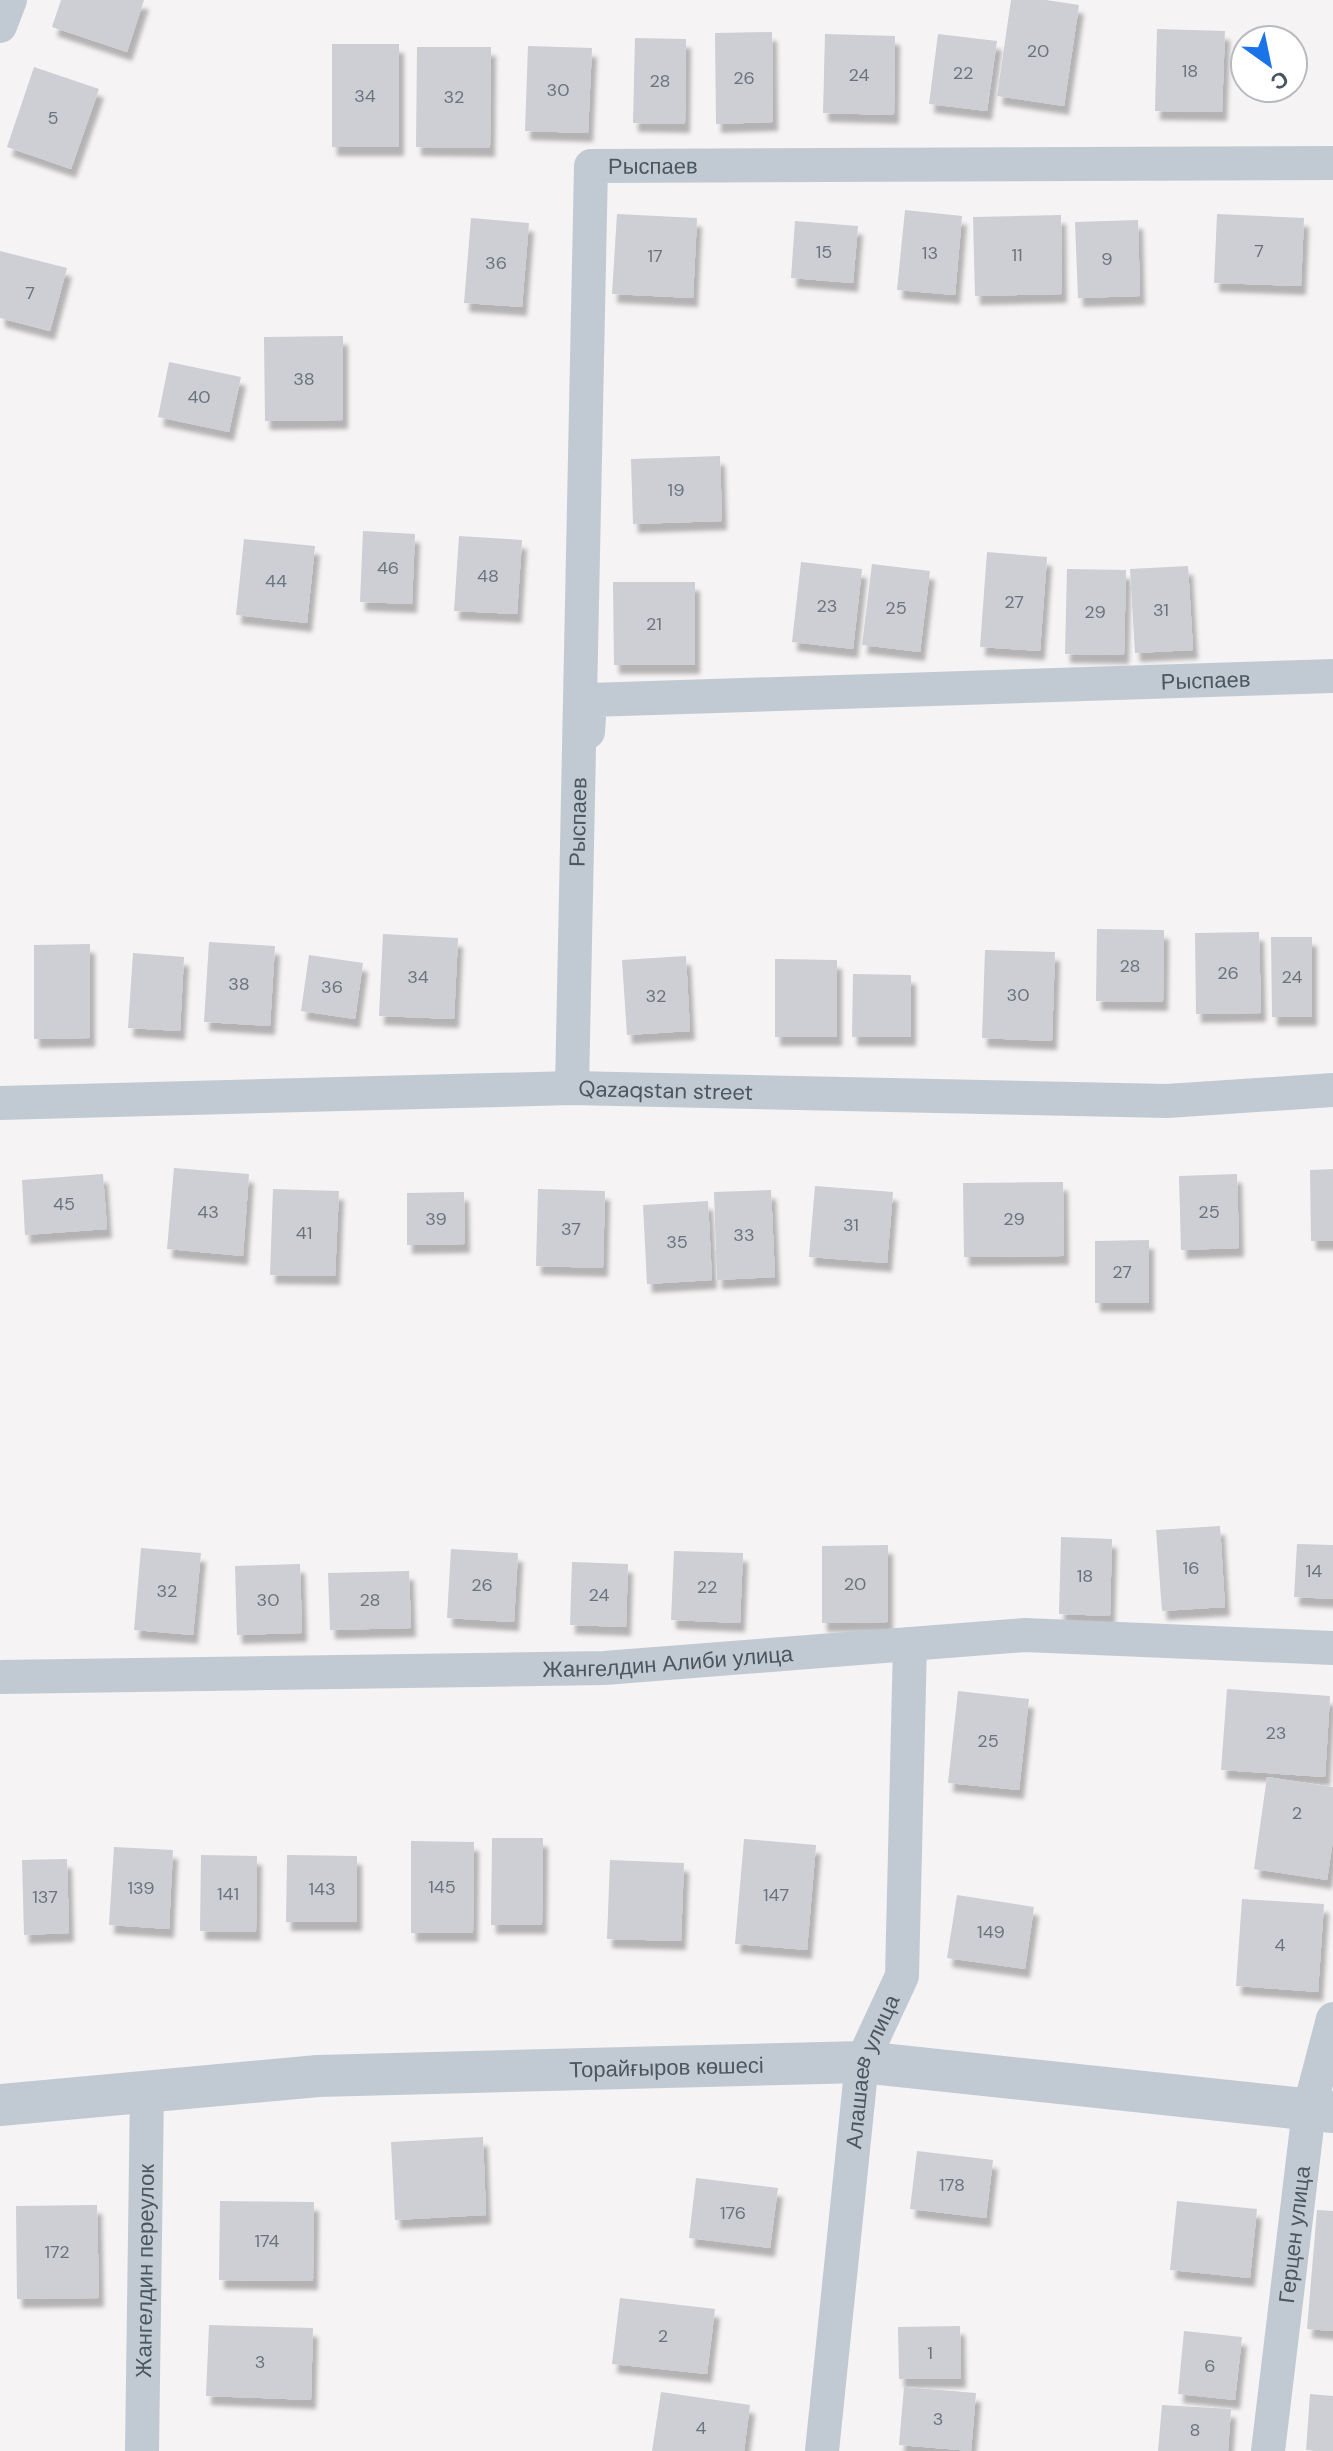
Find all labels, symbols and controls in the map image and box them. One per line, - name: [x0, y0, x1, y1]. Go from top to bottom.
- north arrow: [1229, 24, 1309, 104]
- house number: 20: [1027, 39, 1049, 63]
- house number: 18: [1182, 59, 1198, 83]
- house number: 22: [953, 61, 973, 85]
- house number: 24: [849, 63, 870, 87]
- text: С: [1265, 64, 1294, 97]
- house number: 26: [733, 66, 755, 90]
- house number: 28: [649, 69, 671, 93]
- house number: 30: [547, 78, 569, 102]
- house number: 34: [354, 84, 376, 108]
- house number: 32: [443, 85, 465, 109]
- house number: 5: [48, 106, 58, 130]
- street label: Рыспаев: [608, 151, 698, 180]
- house number: 7: [1254, 239, 1264, 263]
- house number: 15: [816, 240, 832, 264]
- house number: 13: [922, 241, 938, 265]
- house number: 11: [1011, 243, 1023, 267]
- house number: 17: [647, 244, 663, 268]
- house number: 9: [1101, 247, 1113, 271]
- house number: 36: [485, 251, 507, 275]
- house number: 7: [25, 281, 35, 305]
- house number: 38: [293, 367, 315, 391]
- house number: 40: [187, 385, 211, 409]
- house number: 19: [668, 478, 684, 502]
- house number: 46: [377, 556, 399, 580]
- house number: 48: [477, 564, 499, 588]
- house number: 44: [265, 569, 287, 593]
- house number: 27: [1004, 590, 1024, 614]
- house number: 23: [816, 594, 838, 618]
- house number: 25: [885, 596, 907, 620]
- house number: 31: [1153, 598, 1169, 622]
- house number: 29: [1084, 600, 1106, 624]
- house number: 21: [646, 612, 662, 636]
- street label: Рыспаев: [1160, 664, 1251, 696]
- street label: Рыспаев: [562, 777, 593, 867]
- house number: 28: [1119, 954, 1141, 978]
- house number: 26: [1217, 961, 1239, 985]
- house number: 34: [407, 965, 429, 989]
- house number: 24: [1282, 965, 1303, 989]
- house number: 38: [228, 972, 250, 996]
- house number: 36: [321, 975, 343, 999]
- house number: 30: [1007, 983, 1029, 1007]
- house number: 32: [645, 984, 667, 1008]
- street label: Qazaqstan street: [578, 1074, 753, 1106]
- house number: 45: [53, 1192, 75, 1216]
- house number: 43: [197, 1200, 219, 1224]
- house number: 25: [1198, 1200, 1220, 1224]
- house number: 39: [425, 1207, 447, 1231]
- house number: 29: [1003, 1207, 1025, 1231]
- house number: 31: [843, 1213, 859, 1237]
- house number: 37: [561, 1217, 581, 1241]
- house number: 41: [296, 1221, 312, 1245]
- house number: 33: [733, 1223, 755, 1247]
- house number: 35: [666, 1230, 688, 1254]
- house number: 27: [1112, 1260, 1132, 1284]
- house number: 16: [1183, 1556, 1199, 1580]
- house number: 14: [1306, 1559, 1322, 1583]
- house number: 18: [1077, 1564, 1093, 1588]
- house number: 20: [844, 1572, 866, 1596]
- house number: 26: [471, 1573, 493, 1597]
- house number: 22: [697, 1575, 717, 1599]
- house number: 32: [156, 1579, 178, 1603]
- house number: 24: [589, 1583, 610, 1607]
- house number: 30: [257, 1588, 279, 1612]
- house number: 28: [359, 1588, 381, 1612]
- street label: Жангелдин Алиби улица: [542, 1639, 795, 1683]
- house number: 23: [1265, 1721, 1287, 1745]
- house number: 25: [977, 1729, 999, 1753]
- house number: 2: [1292, 1801, 1302, 1825]
- house number: 145: [428, 1875, 456, 1899]
- house number: 139: [127, 1876, 155, 1900]
- house number: 143: [308, 1877, 336, 1901]
- house number: 141: [217, 1882, 239, 1906]
- house number: 147: [763, 1883, 789, 1907]
- house number: 137: [32, 1885, 58, 1909]
- house number: 149: [977, 1920, 1005, 1944]
- house number: 4: [1275, 1933, 1286, 1957]
- street label: Алашаев улица: [839, 1989, 906, 2150]
- street label: Торайғыров көшесі: [569, 2050, 764, 2084]
- street label: Жангелдин переулок: [129, 2163, 160, 2378]
- street label: Герцен улица: [1271, 2164, 1317, 2305]
- house number: 178: [939, 2173, 965, 2197]
- house number: 176: [720, 2201, 746, 2225]
- house number: 174: [254, 2229, 280, 2253]
- house number: 172: [44, 2240, 70, 2264]
- house number: 2: [658, 2324, 668, 2348]
- house number: 1: [927, 2341, 933, 2365]
- house number: 3: [255, 2350, 265, 2374]
- house number: 6: [1204, 2354, 1216, 2378]
- house number: 3: [933, 2407, 943, 2431]
- house number: 4: [696, 2416, 707, 2440]
- house number: 8: [1190, 2418, 1200, 2442]

